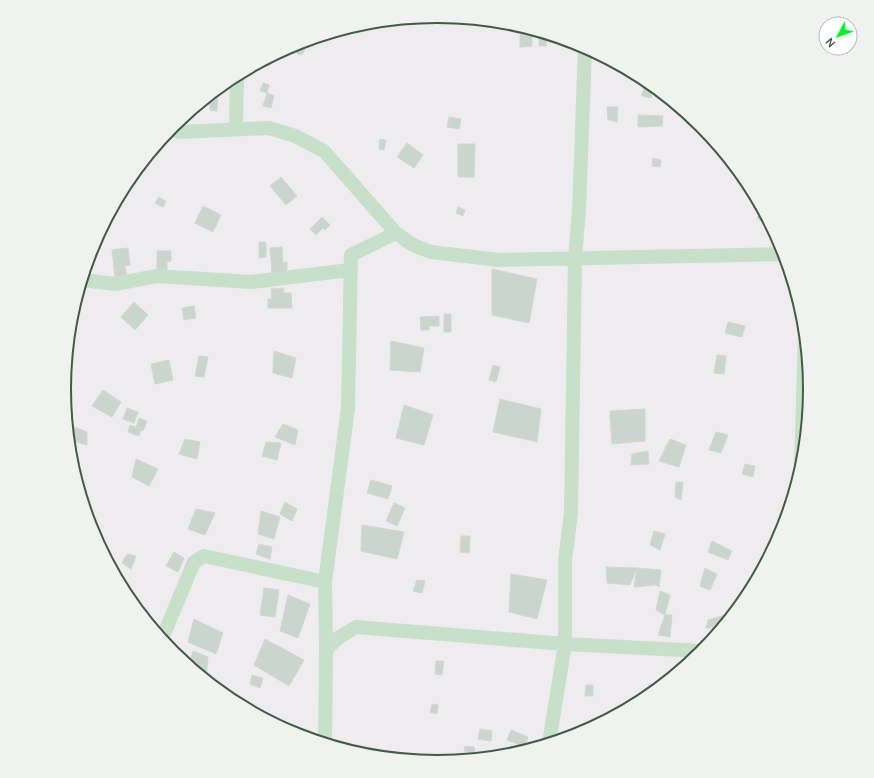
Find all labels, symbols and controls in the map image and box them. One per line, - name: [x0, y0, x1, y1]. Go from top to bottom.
- north arrow: [818, 16, 858, 56]
- text: N: [822, 35, 838, 51]

